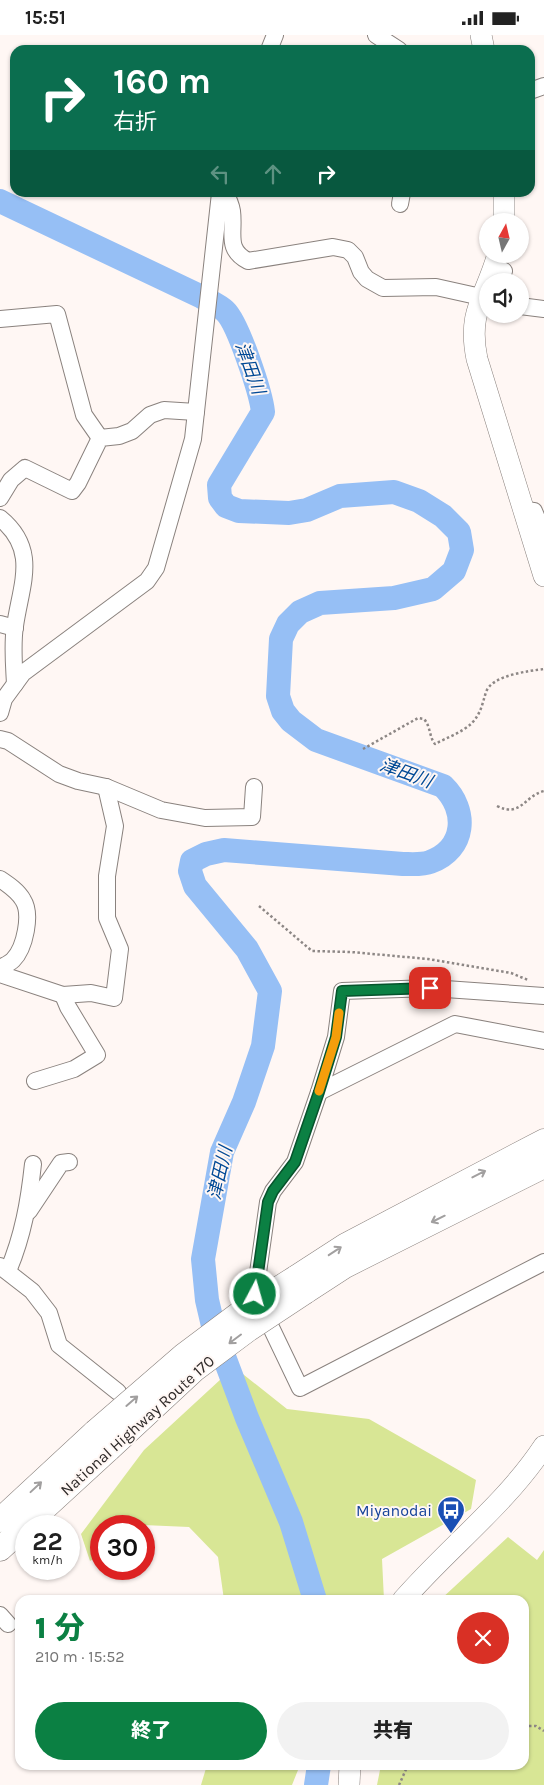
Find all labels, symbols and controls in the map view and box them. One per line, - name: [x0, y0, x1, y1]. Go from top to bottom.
- text: 15:51: [25, 7, 66, 29]
- text: 160 m: [113, 61, 211, 102]
- icon: right: [30, 65, 95, 130]
- text: 右折: [113, 109, 157, 135]
- icon: left: [206, 160, 234, 188]
- icon: ahead: [259, 160, 287, 188]
- icon: right: [312, 160, 340, 188]
- north arrow: [479, 213, 529, 263]
- map controls: [479, 213, 529, 323]
- button: sound: [479, 273, 529, 323]
- water label: 津田川: [230, 339, 270, 399]
- water label: 津田川: [377, 753, 437, 793]
- pin: [409, 967, 451, 1009]
- icon: arrive: [416, 974, 444, 1002]
- water label: 津田川: [203, 1142, 237, 1202]
- one-way arrow: [471, 1169, 486, 1179]
- one-way arrow: [431, 1215, 446, 1224]
- one-way arrow: [328, 1246, 342, 1256]
- position arrow: [228, 1267, 280, 1319]
- one-way arrow: [229, 1333, 242, 1344]
- street label: National Highway Route 170: [57, 1351, 218, 1499]
- one-way arrow: [126, 1395, 139, 1406]
- one-way arrow: [29, 1481, 42, 1493]
- bus stop icon: Miyanodai: [436, 1495, 466, 1534]
- place label: Miyanodai: [356, 1501, 432, 1520]
- speed limit sign: 30: [90, 1515, 155, 1580]
- text: 22: [32, 1527, 63, 1556]
- text: km/h: [32, 1553, 63, 1567]
- text: 1 分: [35, 1610, 85, 1646]
- button: close: [457, 1612, 509, 1664]
- text: 210 m · 15:52: [35, 1647, 125, 1666]
- button: 終了: [35, 1702, 267, 1760]
- button: 共有: [277, 1702, 509, 1760]

